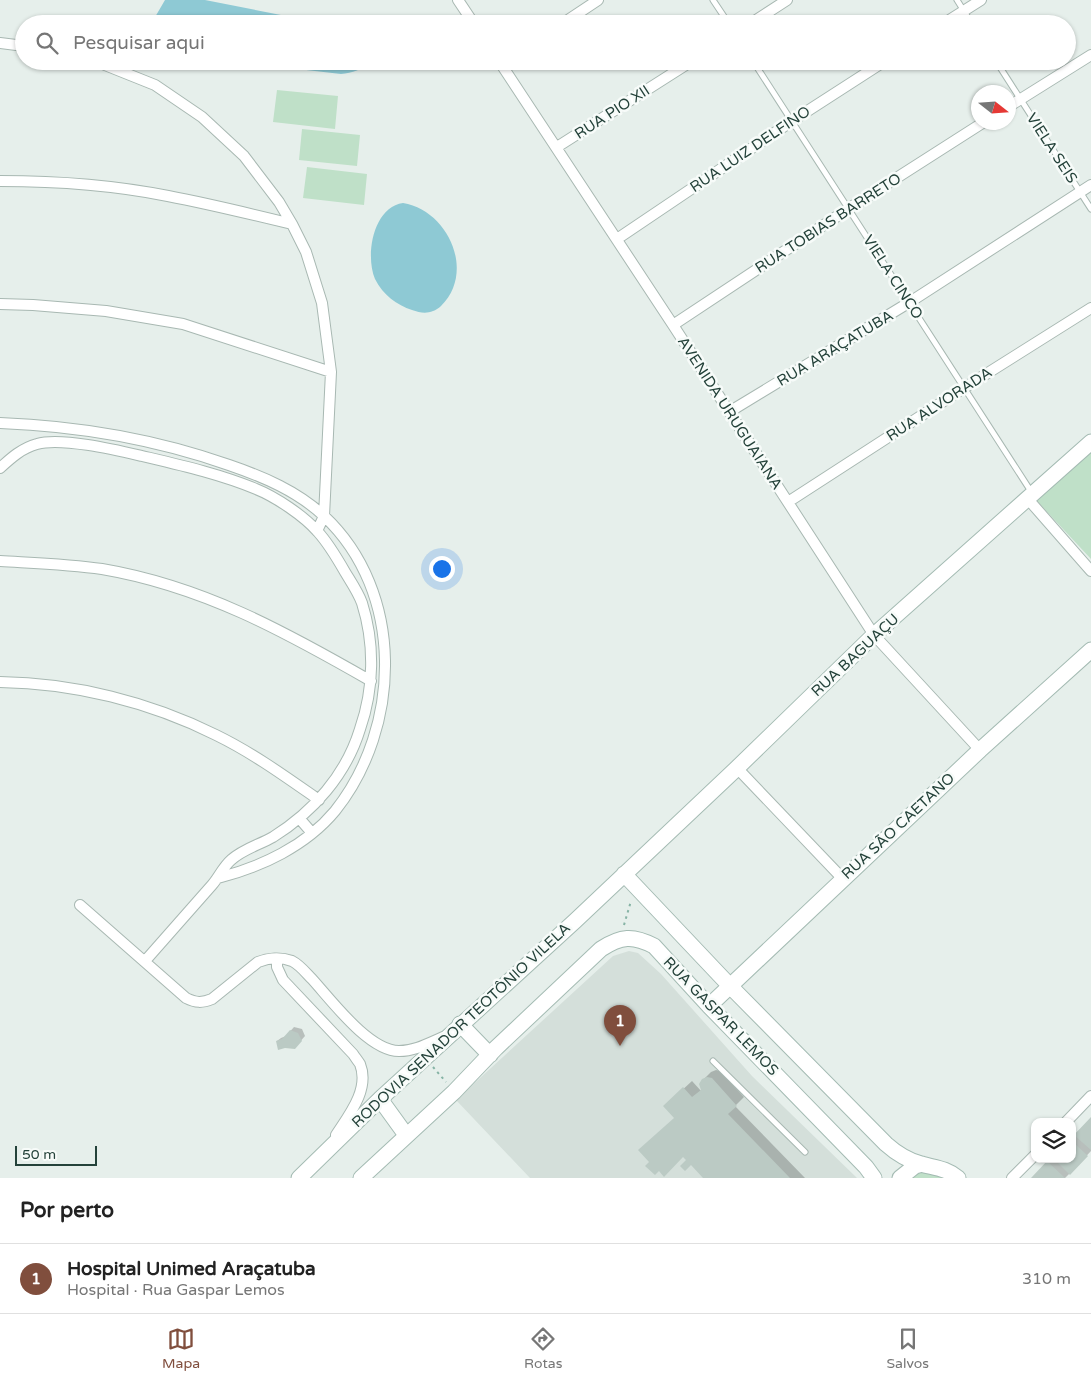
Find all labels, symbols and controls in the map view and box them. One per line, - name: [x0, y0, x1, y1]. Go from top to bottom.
- search box: [15, 15, 1076, 70]
- icon: search: [33, 29, 61, 57]
- text: Pesquisar aqui: [73, 32, 205, 54]
- street label: RUA PIO XII: [571, 81, 653, 143]
- north arrow: [971, 85, 1016, 130]
- street label: RUA LUIZ DELFINO: [686, 102, 814, 196]
- street label: VIELA SEIS: [1023, 110, 1081, 186]
- street label: RUA TOBIAS BARRETO: [752, 169, 904, 277]
- street label: VIELA CINCO: [859, 232, 927, 322]
- street label: RUA ARAÇATUBA: [774, 306, 896, 390]
- street label: AVENIDA URUGUAIANA: [674, 333, 786, 493]
- street label: RUA ALVORADA: [883, 363, 995, 445]
- your location: [429, 556, 455, 582]
- street label: RUA BAGUAÇU: [807, 610, 903, 700]
- street label: RUA SÃO CAETANO: [838, 769, 958, 883]
- street label: RODOVIA SENADOR TEOTÔNIO VILELA: [348, 919, 574, 1131]
- street label: RUA GASPAR LEMOS: [660, 953, 782, 1079]
- pin: 1: [604, 1005, 636, 1046]
- map controls: [1031, 1118, 1076, 1163]
- button: layers: [1031, 1118, 1076, 1163]
- scale bar: [15, 1143, 98, 1166]
- text: 50 m: [22, 1146, 56, 1163]
- text: Por perto: [20, 1198, 114, 1223]
- text: Hospital Unimed Araçatuba: [67, 1258, 316, 1280]
- text: 1: [31, 1269, 41, 1289]
- text: 310 m: [1022, 1269, 1071, 1289]
- text: Hospital · Rua Gaspar Lemos: [67, 1280, 285, 1300]
- tab: Mapa: [162, 1325, 200, 1372]
- tab: Rotas: [524, 1325, 562, 1372]
- tab: Salvos: [886, 1325, 929, 1372]

